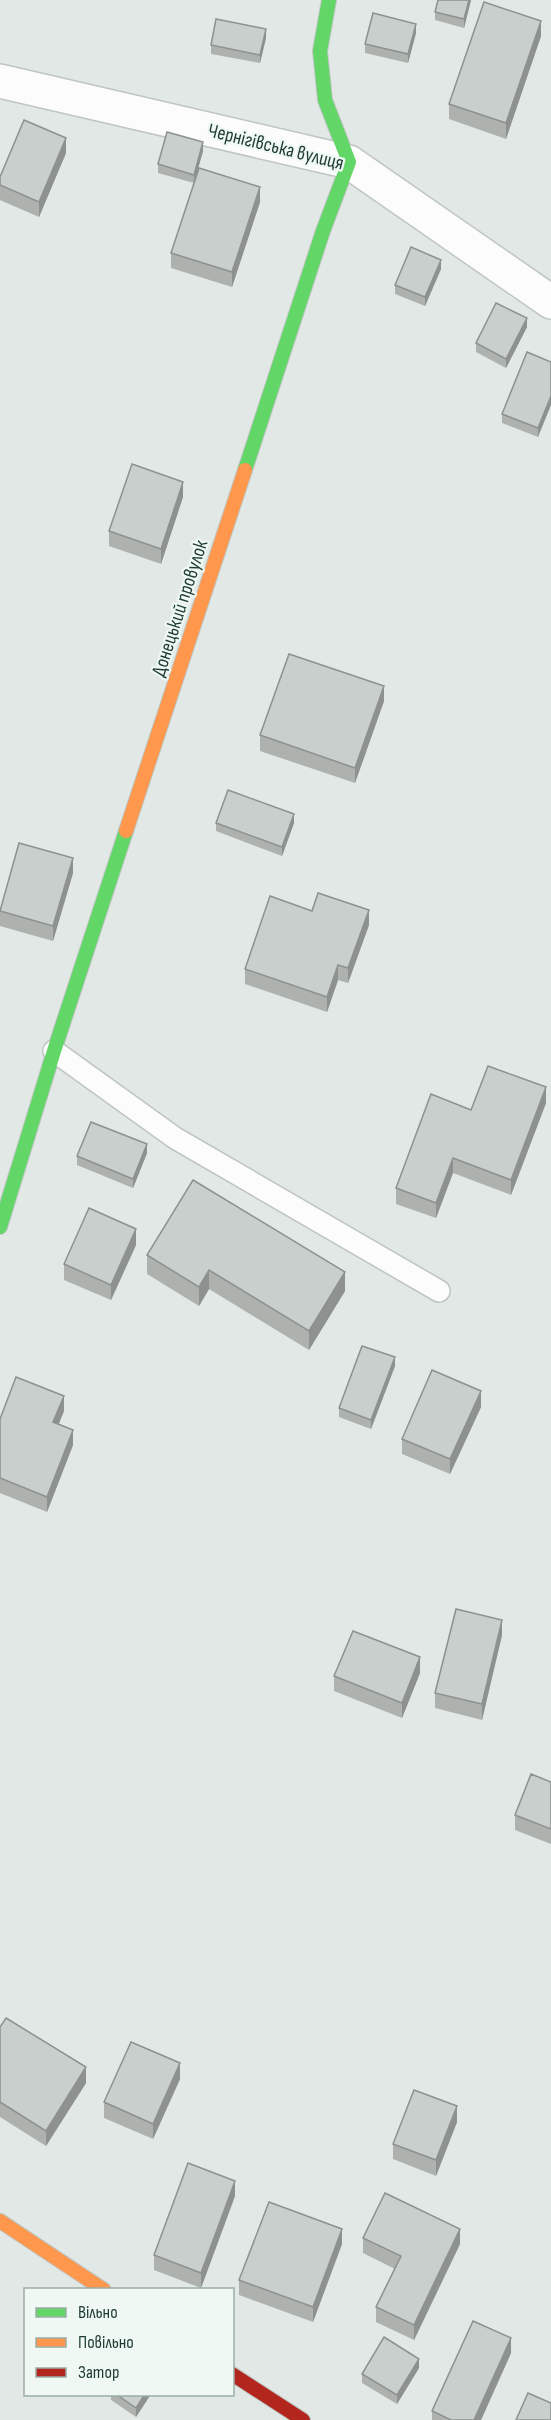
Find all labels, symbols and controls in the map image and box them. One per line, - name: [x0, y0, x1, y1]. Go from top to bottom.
- street label: Чернігівська вулиця: [205, 118, 346, 175]
- street label: Донецький провулок: [147, 537, 213, 680]
- legend: [24, 2288, 234, 2396]
- text: Вільно: [78, 2302, 118, 2323]
- text: Повільно: [78, 2332, 134, 2353]
- text: Затор: [78, 2362, 119, 2383]

